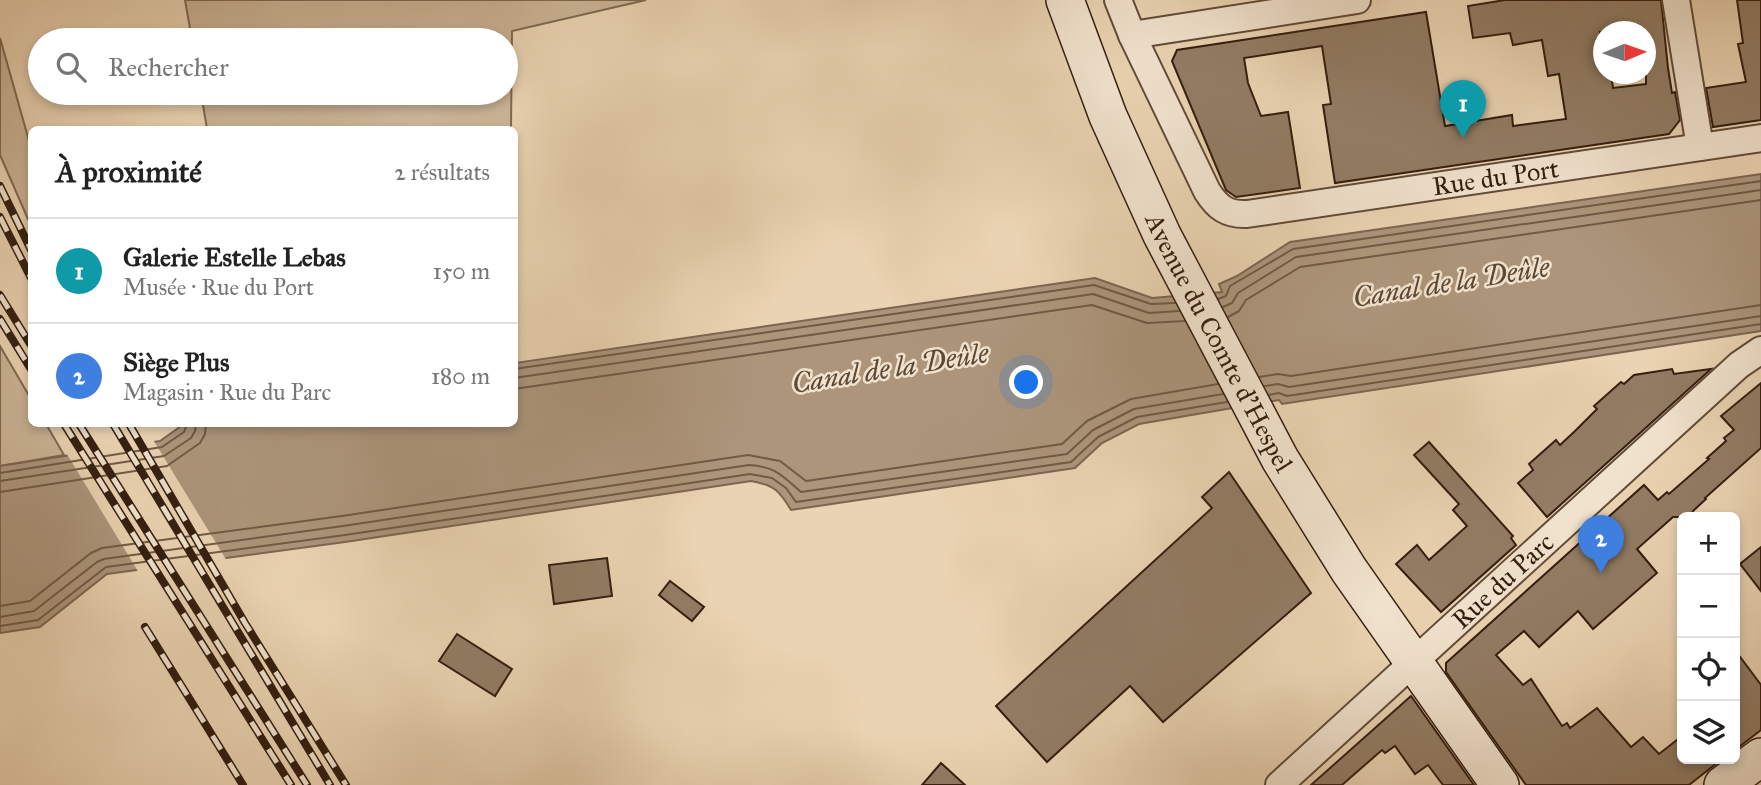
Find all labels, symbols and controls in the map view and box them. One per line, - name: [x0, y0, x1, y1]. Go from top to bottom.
- north arrow: [1593, 21, 1656, 84]
- search box: [28, 28, 518, 105]
- icon: search: [52, 48, 90, 86]
- text: Rechercher: [108, 51, 229, 83]
- pin: 1: [1440, 80, 1486, 138]
- street label: Rue du Port: [1430, 152, 1561, 202]
- text: À proximité: [56, 154, 202, 190]
- text: 2 résultats: [394, 158, 490, 186]
- street label: Avenue du Comte d'Hespel: [1138, 207, 1300, 478]
- text: Galerie Estelle Lebas: [123, 241, 346, 273]
- water label: Canal de la Deûle: [1350, 249, 1552, 315]
- text: 1: [74, 257, 84, 285]
- text: 150 m: [433, 257, 490, 285]
- text: Musée · Rue du Port: [123, 273, 314, 301]
- water label: Canal de la Deûle: [789, 335, 991, 401]
- text: Siège Plus: [123, 346, 229, 378]
- text: 2: [73, 362, 85, 390]
- text: 180 m: [431, 362, 490, 390]
- your location: [1009, 365, 1043, 399]
- text: Magasin · Rue du Parc: [123, 378, 331, 406]
- map controls: [1677, 512, 1740, 764]
- button: +: [1677, 512, 1740, 575]
- pin: 2: [1578, 515, 1624, 573]
- street label: Rue du Parc: [1445, 526, 1560, 635]
- button: −: [1677, 575, 1740, 638]
- button: locate: [1677, 638, 1740, 701]
- button: layers: [1677, 701, 1740, 764]

